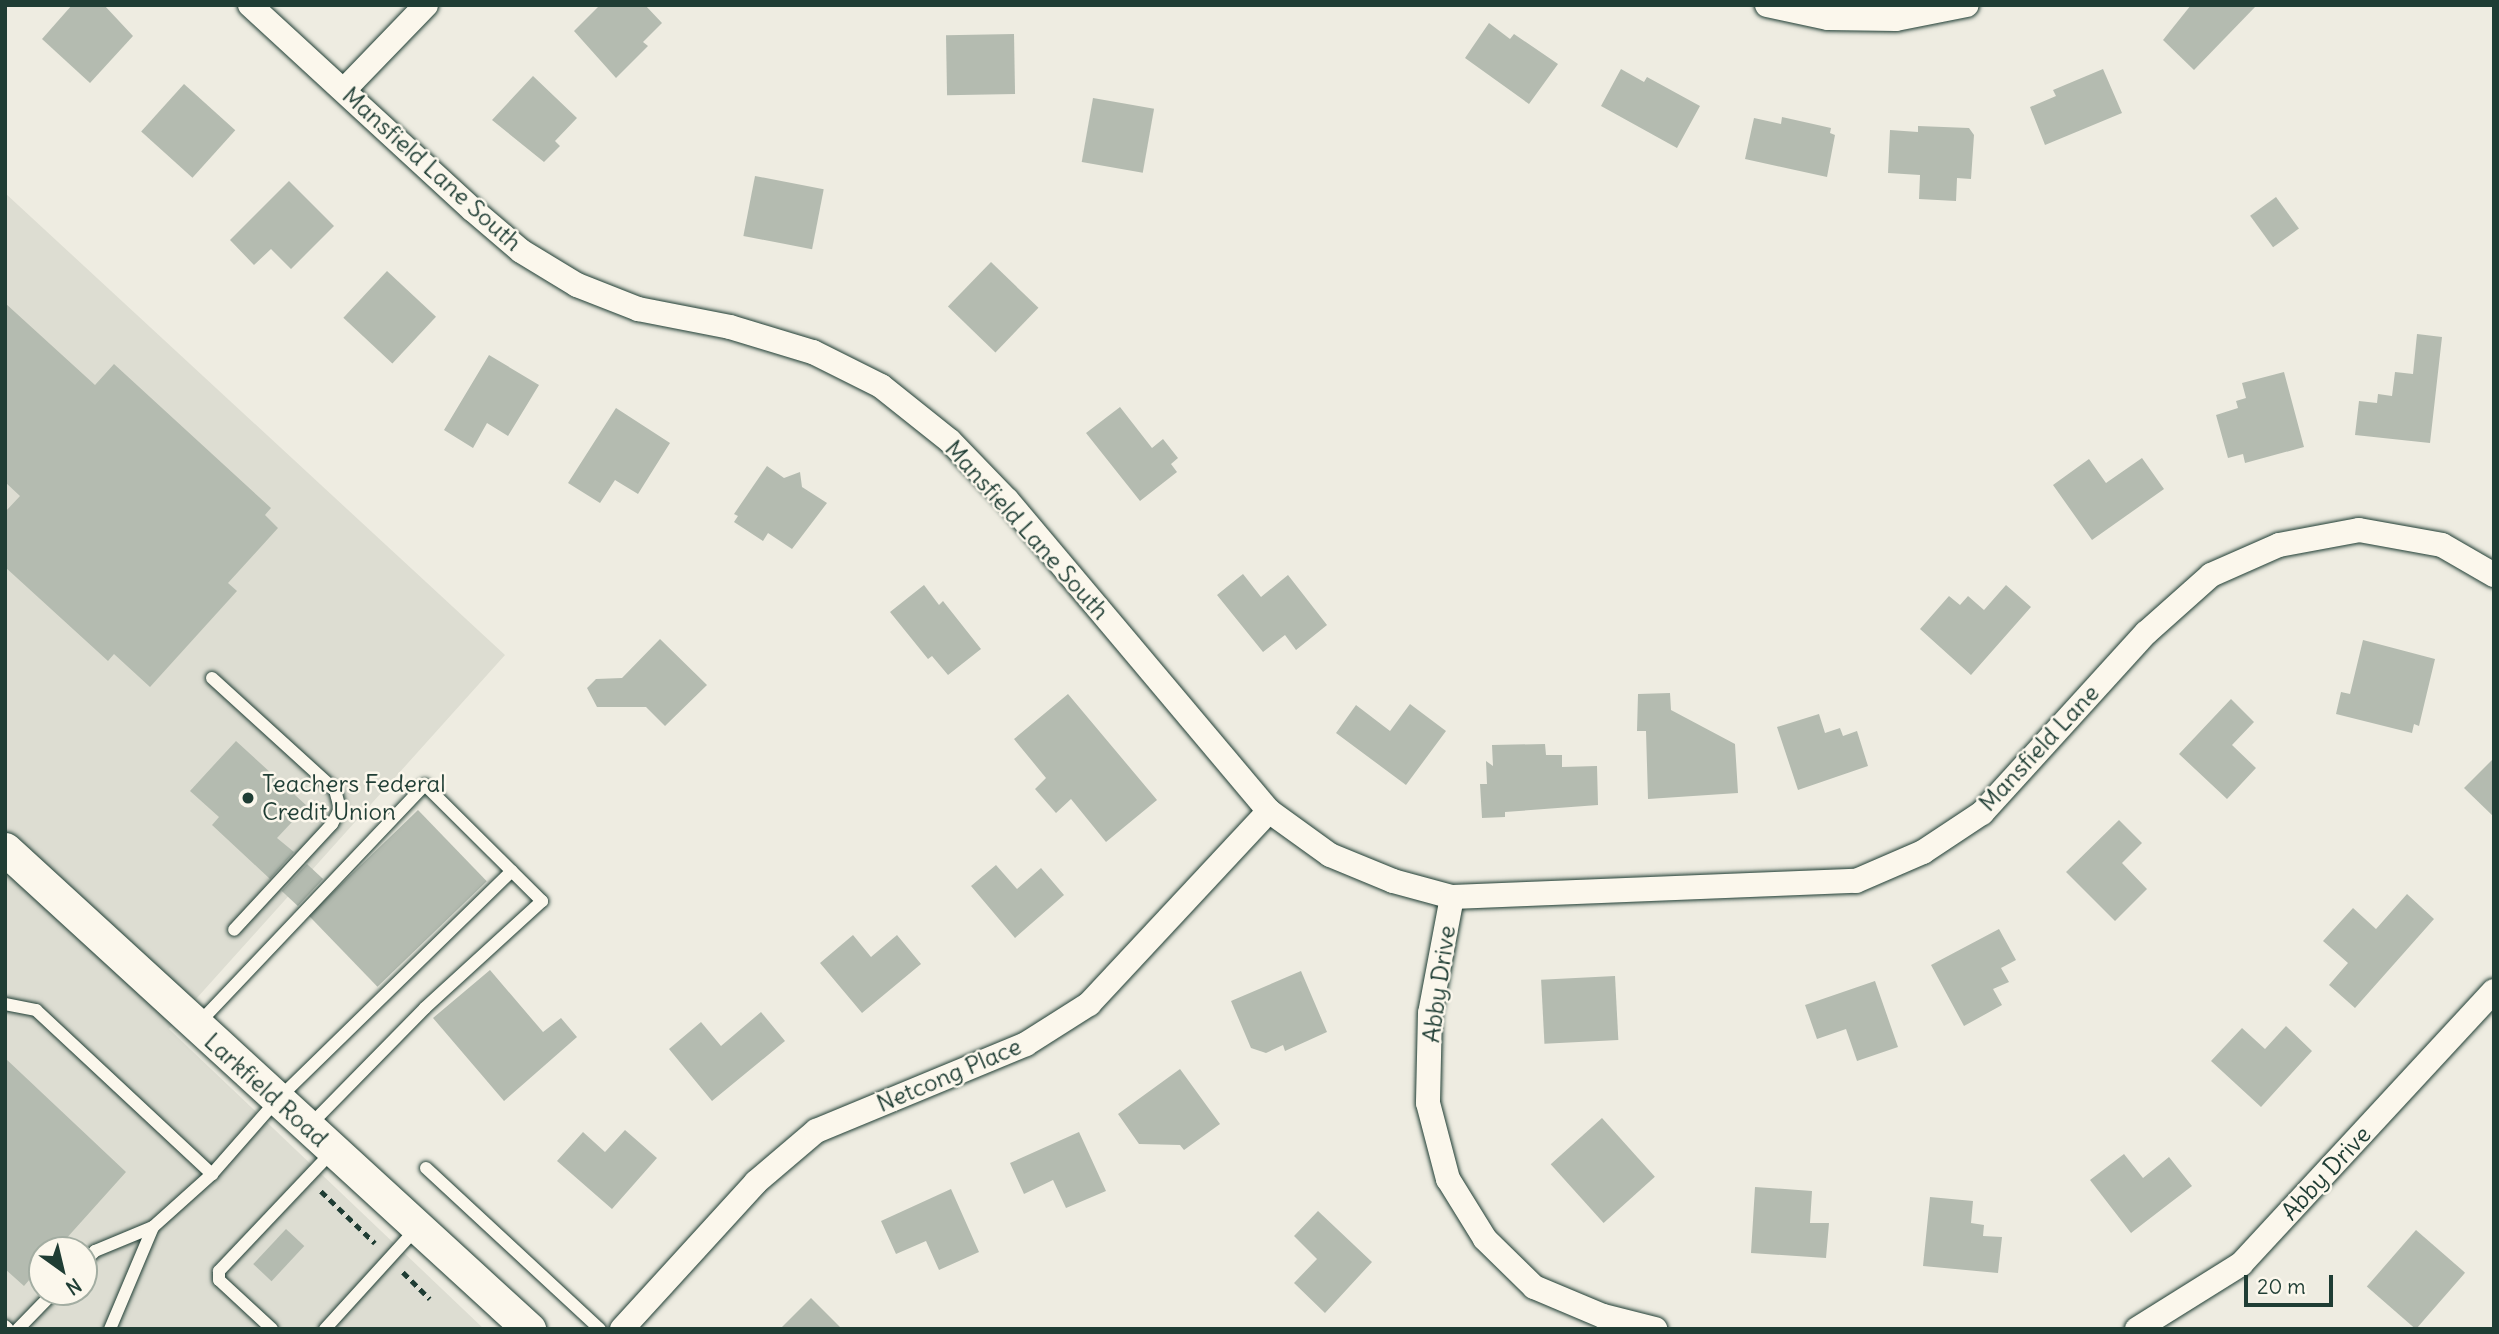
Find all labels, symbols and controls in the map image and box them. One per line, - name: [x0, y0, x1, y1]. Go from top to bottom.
- street label: Mansfield Lane South: [336, 81, 528, 257]
- street label: Mansfield Lane South: [939, 434, 1115, 626]
- street label: Mansfield Lane: [1973, 679, 2105, 817]
- place label: Teachers Federal Credit Union: [262, 770, 446, 826]
- marker: Teachers Federal Credit Union: [240, 790, 256, 806]
- street label: Abby Drive: [1417, 924, 1461, 1044]
- street label: Larkfield Road: [198, 1027, 334, 1153]
- street label: Netcong Place: [872, 1032, 1026, 1118]
- street label: Abby Drive: [2275, 1120, 2377, 1226]
- north arrow: [28, 1236, 98, 1306]
- scale bar: [2247, 1260, 2336, 1304]
- text: N: [61, 1273, 86, 1300]
- text: 20 m: [2257, 1273, 2306, 1300]

